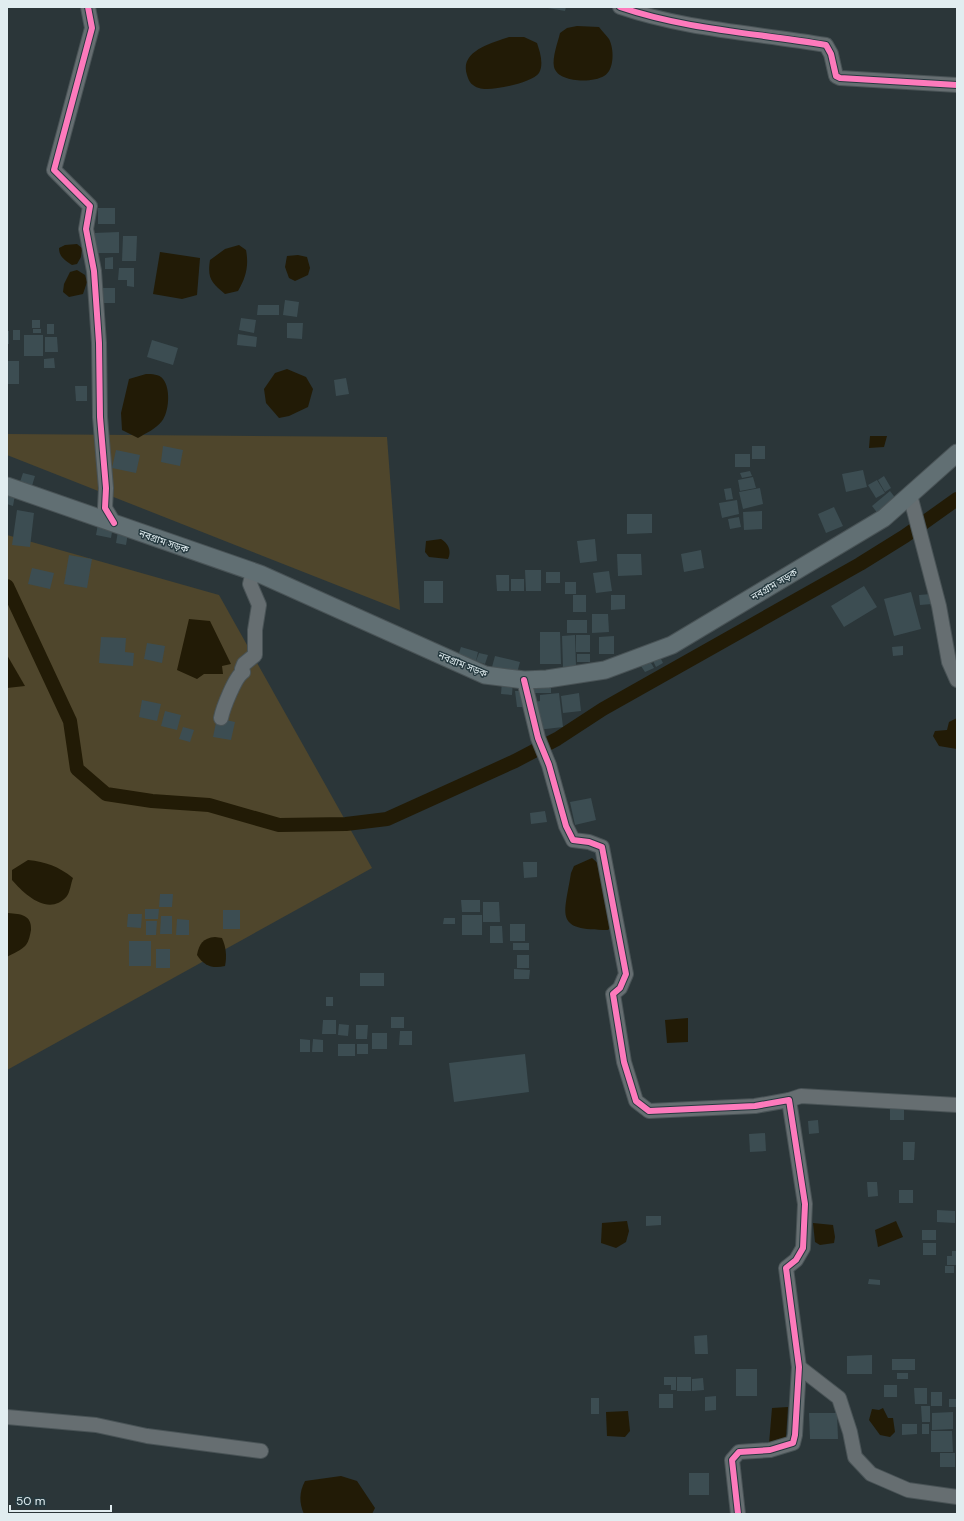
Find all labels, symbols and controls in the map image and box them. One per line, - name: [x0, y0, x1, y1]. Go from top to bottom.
- street label: নবগ্রাম সড়ক: [136, 527, 191, 556]
- street label: নবগ্রাম সড়ক: [748, 565, 801, 604]
- street label: নবগ্রাম সড়ক: [435, 648, 490, 681]
- scale bar: [10, 1487, 111, 1513]
- text: 50 m: [16, 1493, 45, 1509]

